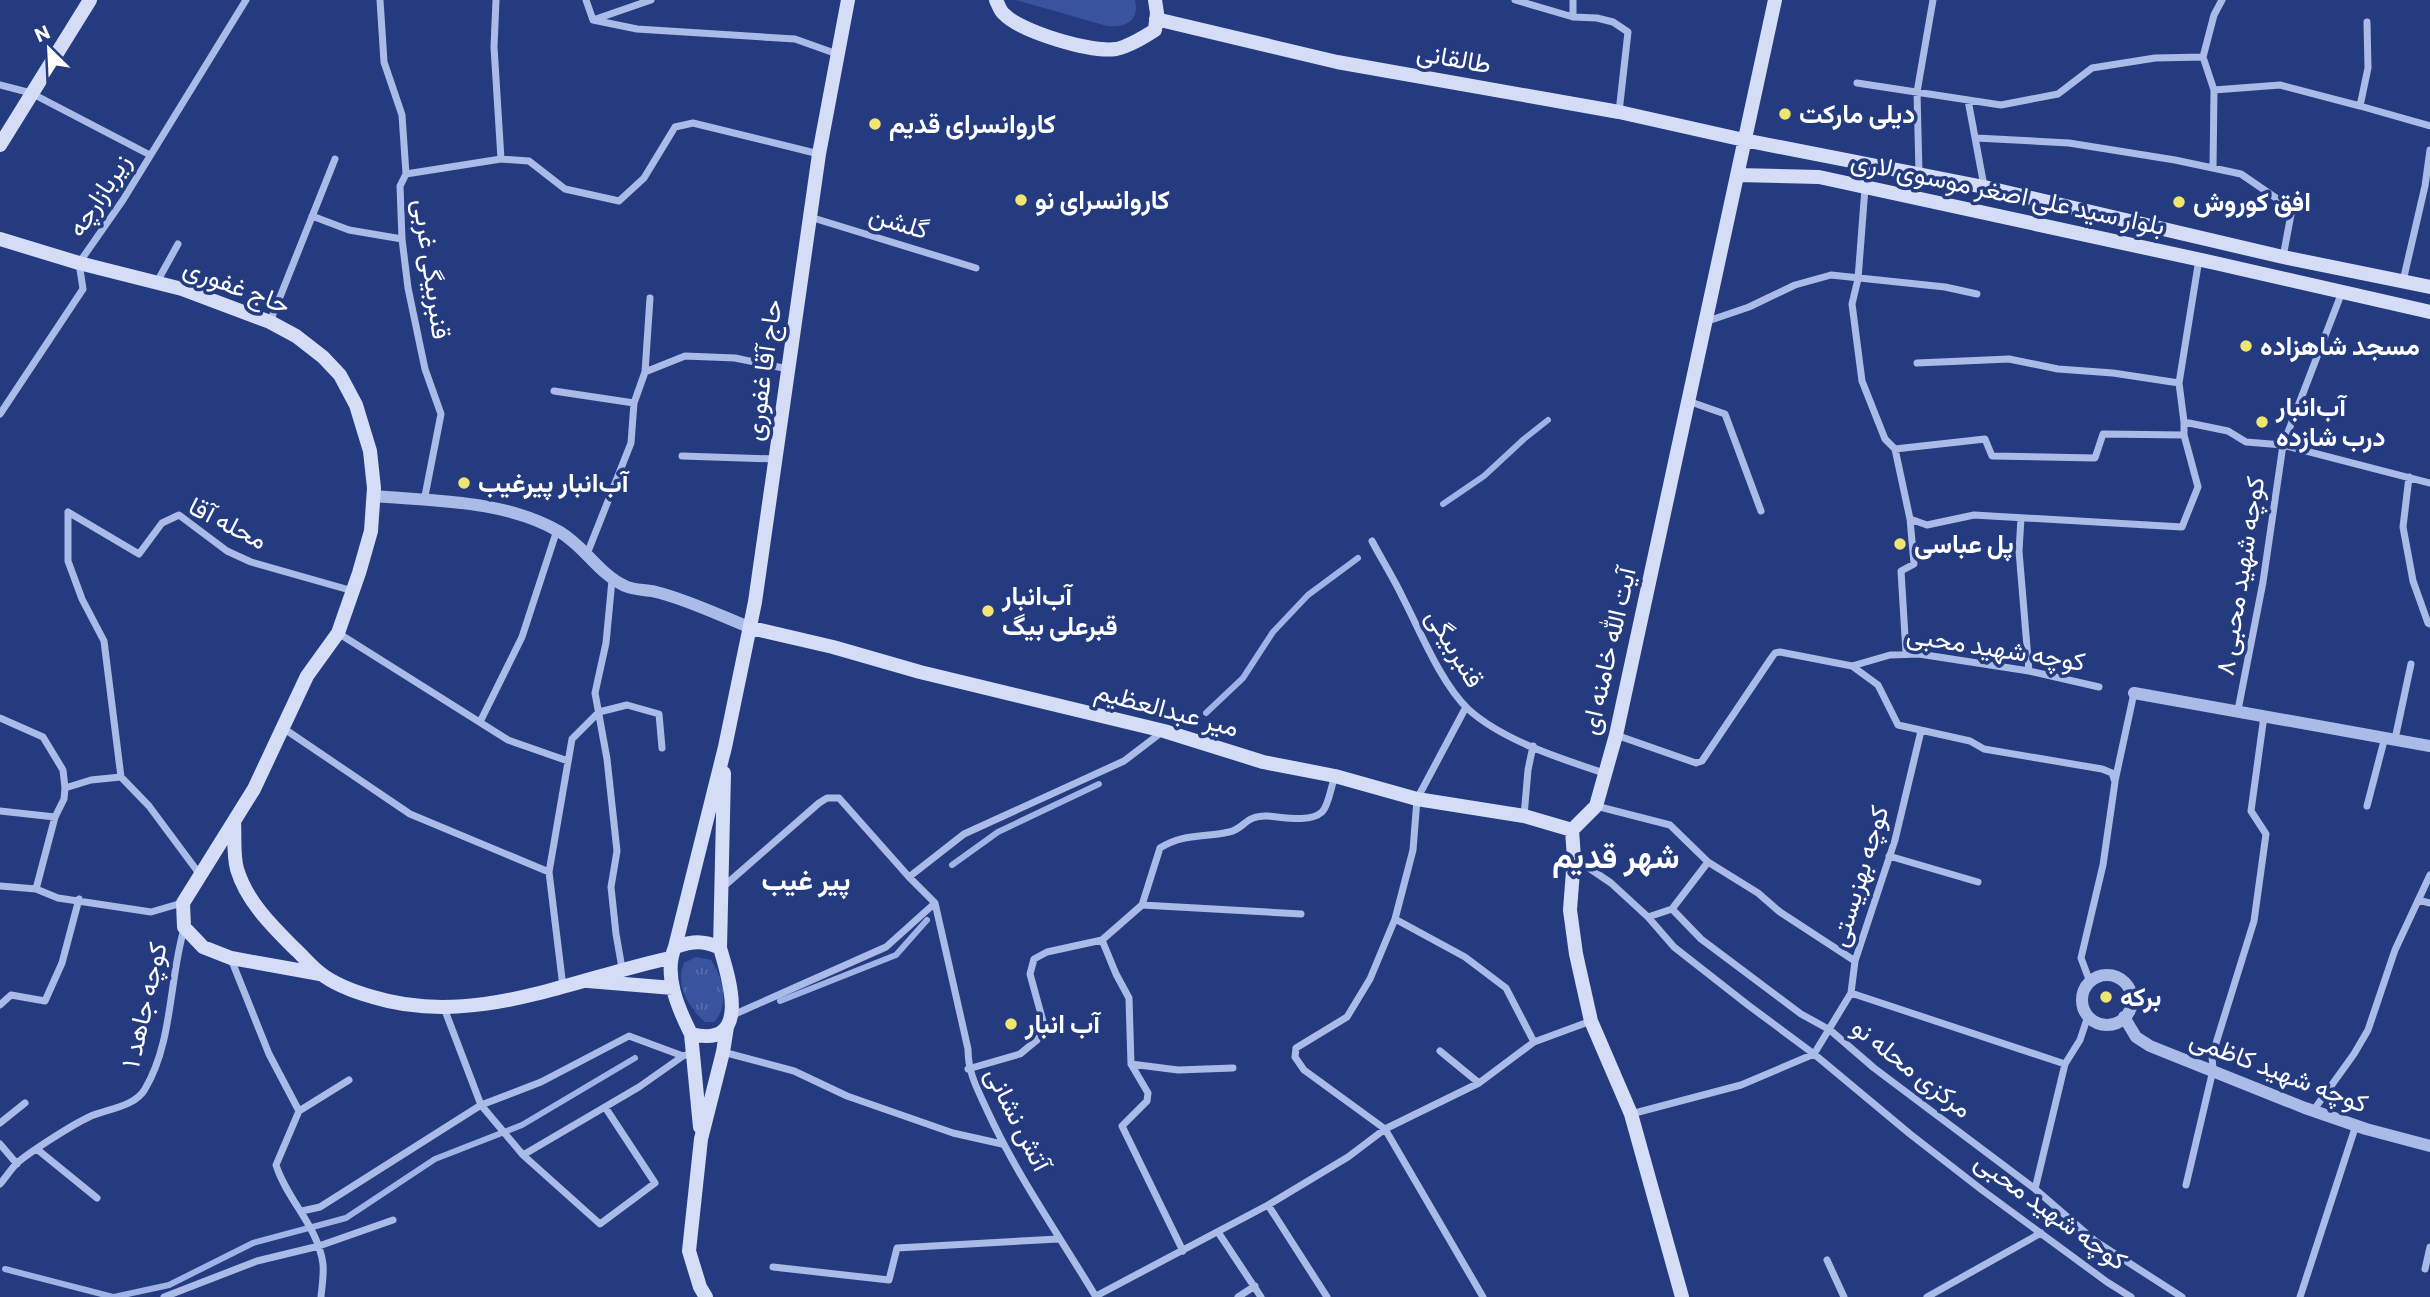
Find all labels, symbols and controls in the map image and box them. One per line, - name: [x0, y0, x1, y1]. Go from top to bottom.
- north arrow: [14, 14, 84, 84]
- text: N: [31, 20, 53, 46]
- street label: طالقانی: [1414, 35, 1494, 80]
- place label: دیلی مارکت: [1799, 97, 1915, 130]
- marker: دیلی مارکت: [1777, 106, 1793, 122]
- place label: کاروانسرای قدیم: [889, 107, 1056, 141]
- marker: کاروانسرای قدیم: [867, 116, 883, 132]
- street label: بلوار سید علی اصغر موسوی لاری: [1848, 143, 2168, 242]
- street label: زیربازارچه: [59, 147, 139, 244]
- place label: کاروانسرای نو: [1035, 183, 1170, 216]
- place label: افق کوروش: [2193, 185, 2311, 218]
- marker: کاروانسرای نو: [1013, 192, 1029, 208]
- marker: افق کوروش: [2171, 194, 2187, 210]
- street label: قنبربیگی غربی: [406, 197, 459, 341]
- street label: گلشن: [865, 197, 933, 246]
- street label: حاج غفوری: [178, 250, 295, 323]
- street label: حاج آقا غفوری: [736, 297, 791, 443]
- place label: مسجد شاهزاده: [2260, 329, 2420, 362]
- marker: مسجد شاهزاده: [2238, 338, 2254, 354]
- place label: آب‌انبار درب شازده: [2275, 390, 2385, 453]
- marker: آب‌انبار درب شازده: [2254, 414, 2270, 430]
- place label: آب‌انبار پیرغیب: [478, 466, 631, 501]
- street label: کوچه شهید محبی ۸: [2207, 474, 2273, 678]
- marker: آب‌انبار پیرغیب: [456, 475, 472, 491]
- street label: محله آقا: [184, 489, 273, 555]
- place label: پل عباسی: [1914, 527, 2014, 562]
- marker: پل عباسی: [1892, 536, 1908, 552]
- street label: آیت الله خامنه ای: [1572, 562, 1643, 738]
- place label: آب‌انبار قبرعلی بیگ: [1001, 579, 1118, 642]
- street label: قنبربیگی: [1419, 602, 1492, 693]
- marker: آب‌انبار قبرعلی بیگ: [980, 603, 996, 619]
- street label: کوچه شهید محبی: [1904, 617, 2088, 680]
- street label: میر عبدالعظیم: [1091, 673, 1243, 745]
- street label: کوچه بهزیستی: [1821, 801, 1898, 951]
- district label: شهر قدیم: [1552, 834, 1680, 878]
- district label: پیر غیب: [762, 862, 850, 900]
- street label: کوچه جاهد ۱: [113, 939, 176, 1071]
- place label: برکه: [2120, 980, 2161, 1013]
- marker: برکه: [2098, 989, 2114, 1005]
- place label: آب انبار: [1024, 1007, 1102, 1040]
- street label: مرکزی محله نو: [1846, 1010, 1979, 1125]
- marker: آب انبار: [1003, 1016, 1019, 1032]
- street label: کوچه شهید کاظمی: [2185, 1021, 2373, 1122]
- street label: آتش نشانی: [978, 1061, 1060, 1178]
- street label: کوچه شهید محبی: [1967, 1144, 2134, 1279]

